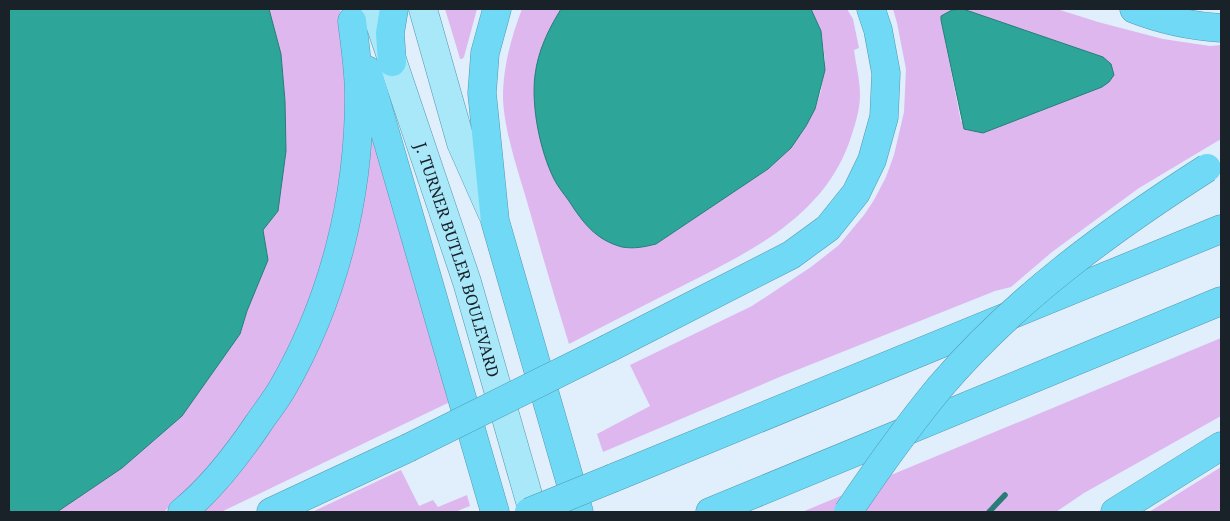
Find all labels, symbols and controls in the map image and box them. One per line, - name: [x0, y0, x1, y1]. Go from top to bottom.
- street label: J. TURNER BUTLER BOULEVARD: [409, 138, 505, 380]

